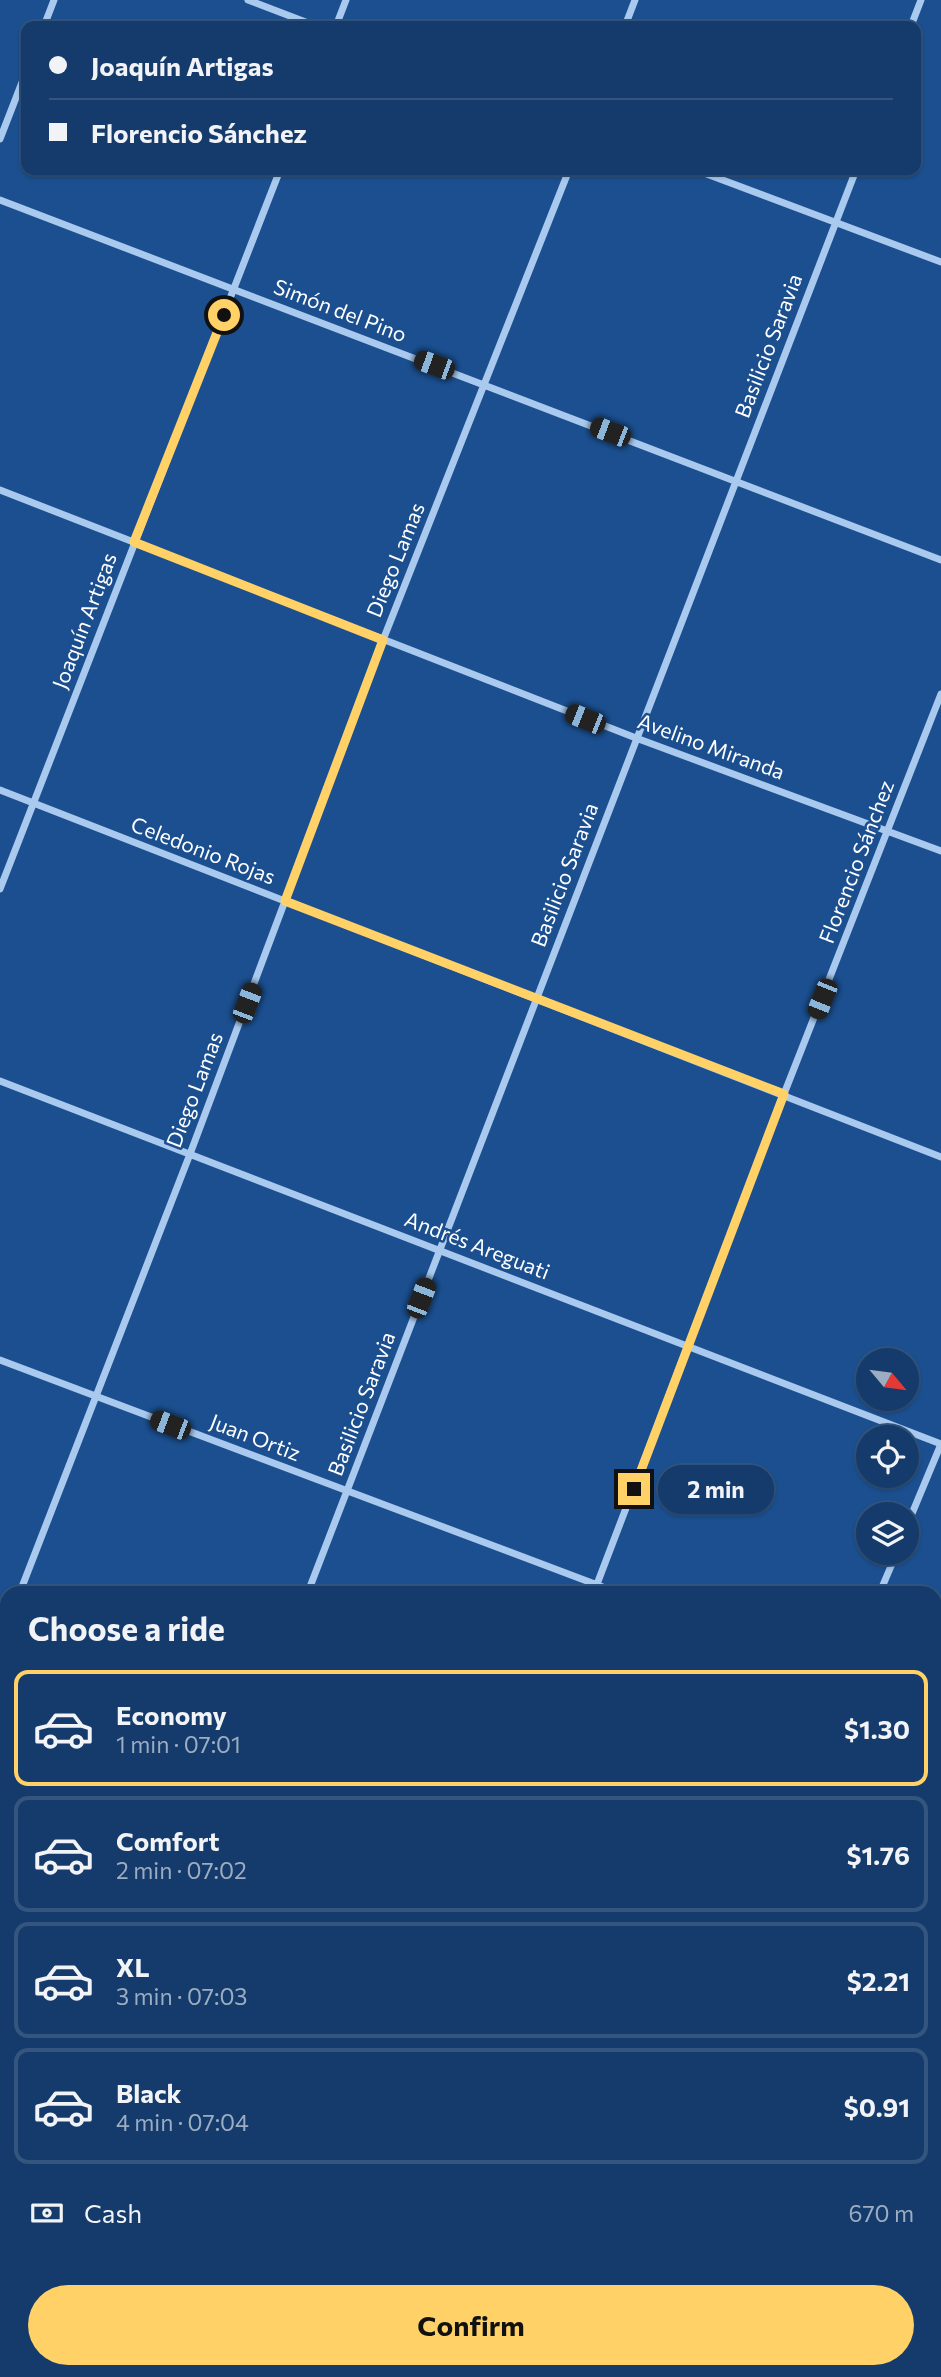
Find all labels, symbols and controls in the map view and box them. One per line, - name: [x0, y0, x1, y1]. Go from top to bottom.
- text: Joaquín Artigas: [91, 50, 274, 81]
- text: Florencio Sánchez: [91, 117, 307, 148]
- street label: Basilicio Saravia: [729, 270, 806, 421]
- street label: Simón del Pino: [271, 273, 411, 346]
- route start: [208, 299, 240, 331]
- car: [411, 348, 458, 382]
- car: [587, 415, 634, 449]
- street label: Diego Lamas: [360, 498, 429, 620]
- street label: Joaquín Artigas: [46, 549, 121, 692]
- car: [562, 701, 609, 737]
- street label: Avelino Miranda: [635, 707, 788, 784]
- street label: Florencio Sánchez: [813, 776, 898, 947]
- street label: Basilicio Saravia: [525, 799, 602, 950]
- street label: Celedonio Rojas: [128, 811, 279, 889]
- car: [805, 976, 840, 1022]
- car: [230, 980, 265, 1026]
- street label: Diego Lamas: [160, 1028, 227, 1151]
- street label: Andrés Areguati: [402, 1206, 553, 1284]
- car: [404, 1275, 439, 1321]
- street label: Basilicio Saravia: [322, 1328, 399, 1479]
- north arrow: [856, 1348, 919, 1410]
- map controls: [856, 1348, 919, 1565]
- car: [147, 1408, 194, 1442]
- street label: Juan Ortiz: [207, 1408, 304, 1465]
- button: locate: [856, 1425, 919, 1488]
- callout: 2 min: [658, 1464, 774, 1514]
- route end: [618, 1473, 650, 1505]
- text: 2 min: [687, 1475, 745, 1503]
- button: layers: [856, 1502, 919, 1565]
- text: Choose a ride: [28, 1608, 225, 1648]
- icon: car: [32, 1697, 95, 1760]
- text: Economy: [116, 1699, 227, 1730]
- text: $1.30: [844, 1713, 910, 1744]
- text: 1 min · 07:01: [116, 1730, 241, 1758]
- icon: car: [32, 1823, 95, 1886]
- text: Comfort: [116, 1825, 219, 1856]
- text: $1.76: [847, 1839, 910, 1870]
- text: 2 min · 07:02: [116, 1856, 247, 1884]
- icon: car: [32, 1949, 95, 2012]
- text: XL: [116, 1951, 150, 1982]
- text: $2.21: [847, 1965, 910, 1996]
- text: 3 min · 07:03: [116, 1982, 247, 2010]
- icon: car: [32, 2075, 95, 2138]
- text: Black: [116, 2077, 182, 2108]
- text: $0.91: [844, 2091, 910, 2122]
- text: 4 min · 07:04: [116, 2108, 249, 2136]
- icon: cash: [28, 2194, 66, 2232]
- text: Cash: [84, 2197, 142, 2228]
- text: 670 m: [849, 2199, 914, 2227]
- button: Confirm: [28, 2285, 914, 2365]

